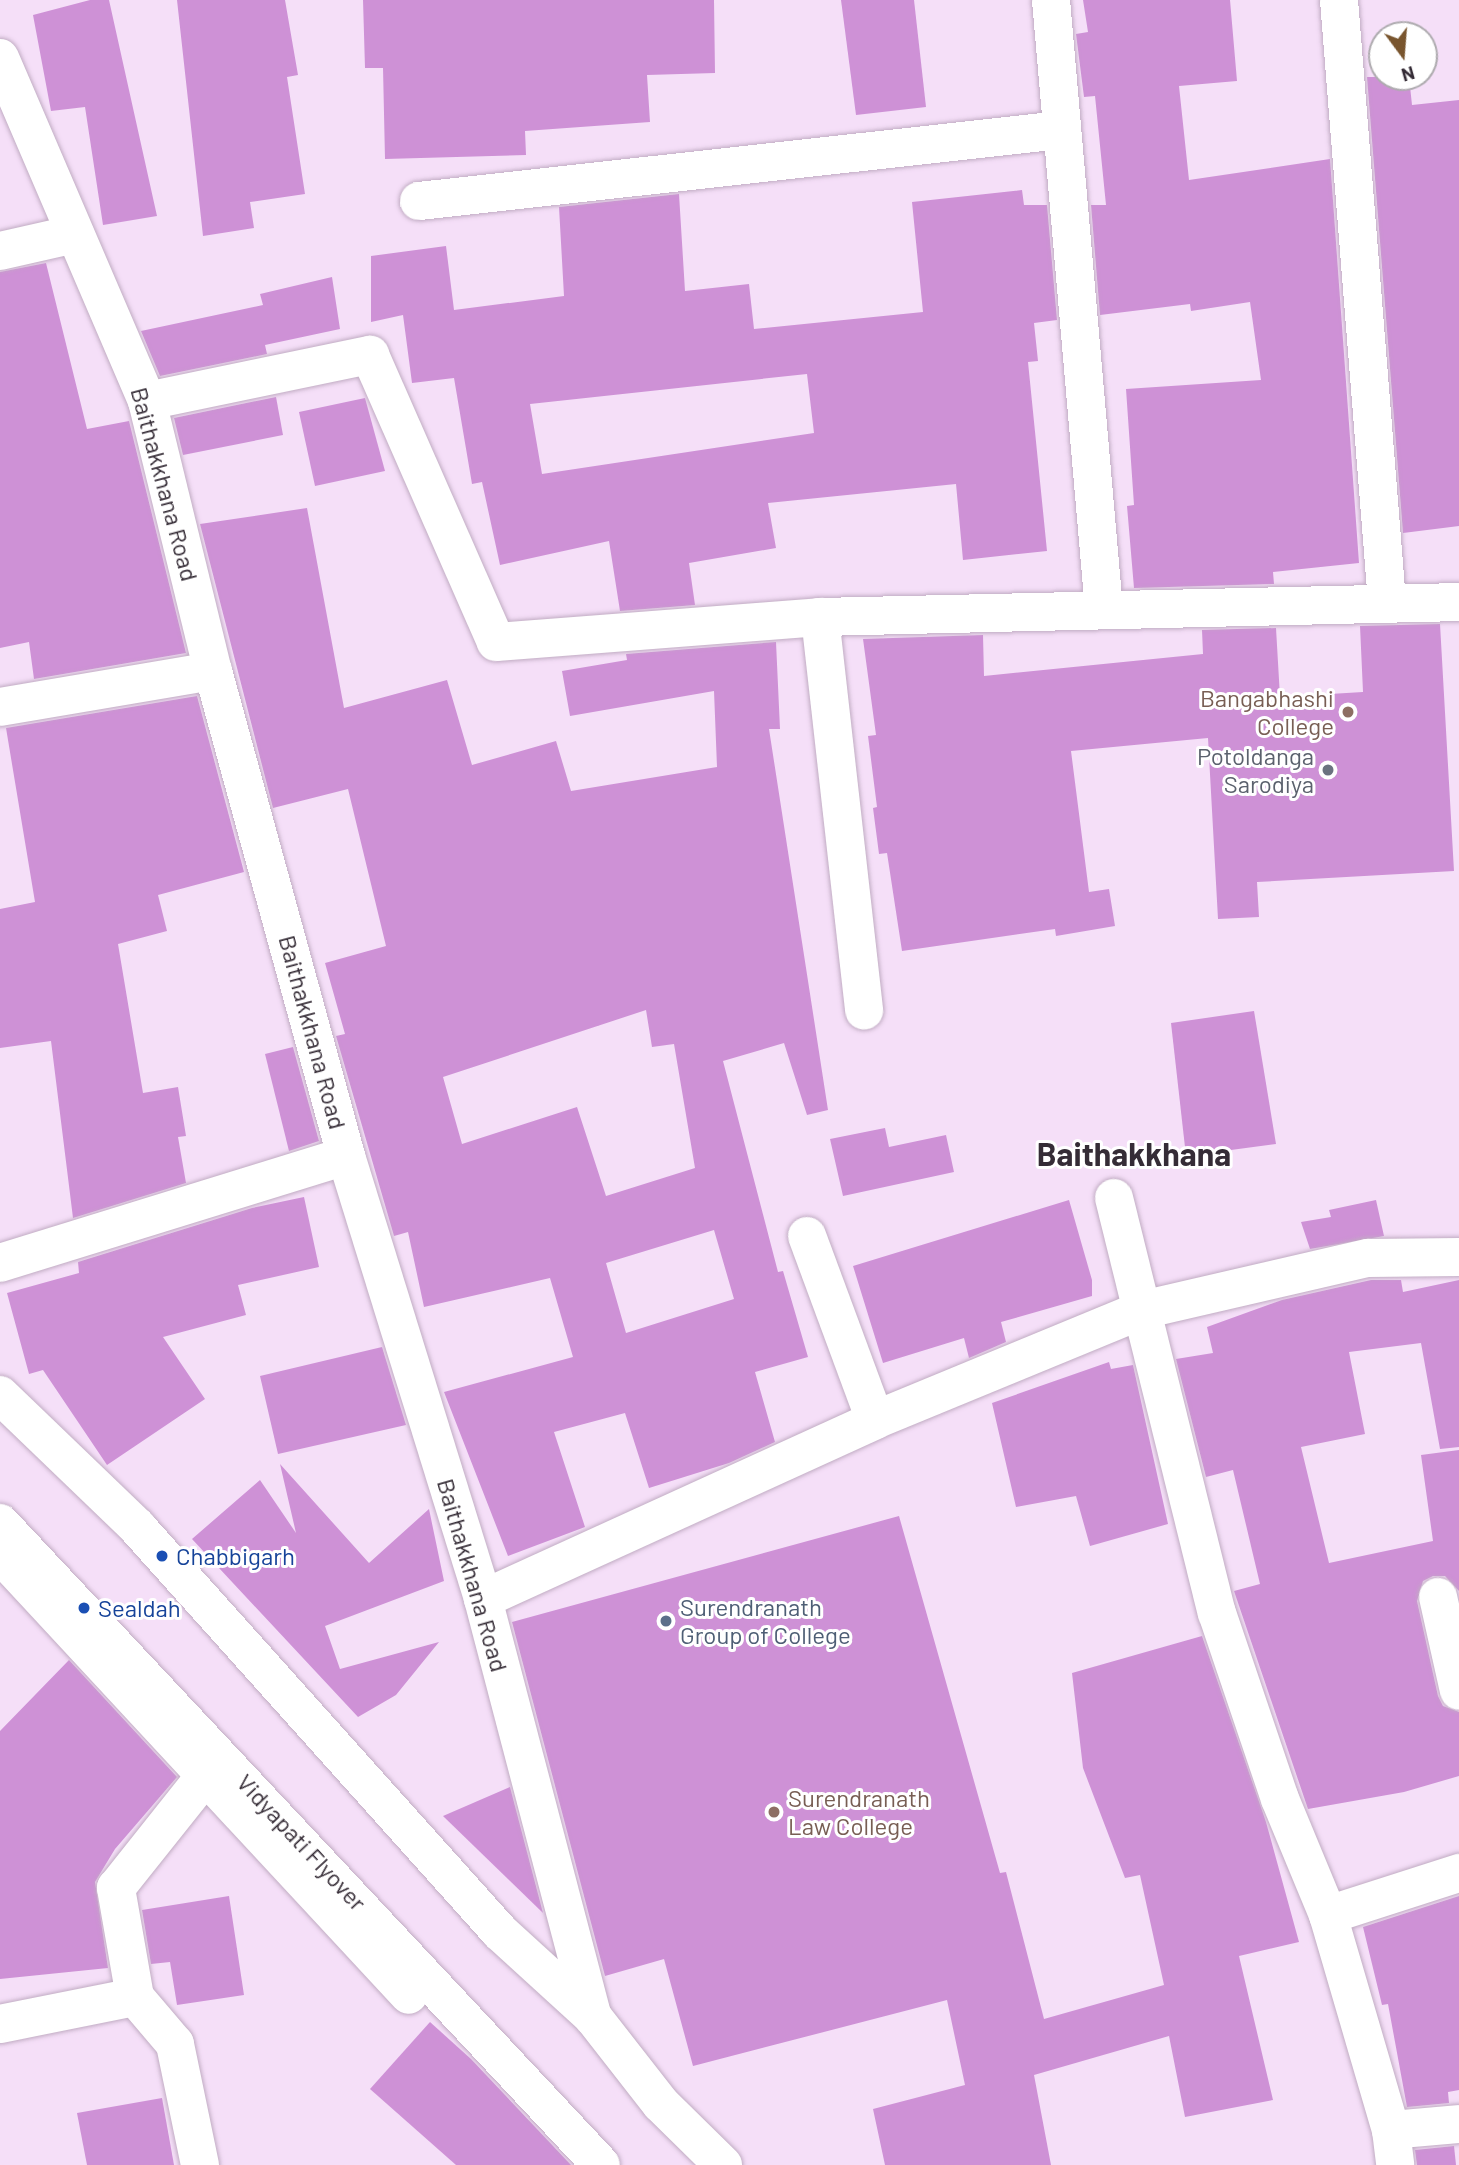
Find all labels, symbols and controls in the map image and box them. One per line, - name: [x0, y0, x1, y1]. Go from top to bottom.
- north arrow: [1368, 21, 1438, 91]
- text: N: [1399, 62, 1418, 88]
- street label: Baithakkhana Road: [125, 384, 205, 584]
- place label: Bangabhashi College: [1200, 684, 1334, 740]
- marker: Bangabhashi College: [1340, 704, 1356, 720]
- place label: Potoldanga Sarodiya: [1197, 742, 1314, 798]
- marker: Potoldanga Sarodiya: [1320, 762, 1336, 778]
- street label: Baithakkhana Road: [273, 932, 353, 1132]
- district label: Baithakkhana: [1037, 1134, 1231, 1172]
- street label: Baithakkhana Road: [432, 1475, 514, 1675]
- place label: Chabbigarh: [176, 1542, 295, 1570]
- marker: Chabbigarh: [154, 1548, 170, 1564]
- place label: Surendranath Group of College: [680, 1593, 851, 1649]
- place label: Sealdah: [98, 1594, 181, 1622]
- marker: Sealdah: [76, 1600, 92, 1616]
- marker: Surendranath Group of College: [658, 1613, 674, 1629]
- street label: Vidyapati Flyover: [231, 1768, 373, 1916]
- place label: Surendranath Law College: [788, 1784, 930, 1840]
- marker: Surendranath Law College: [766, 1804, 782, 1820]

